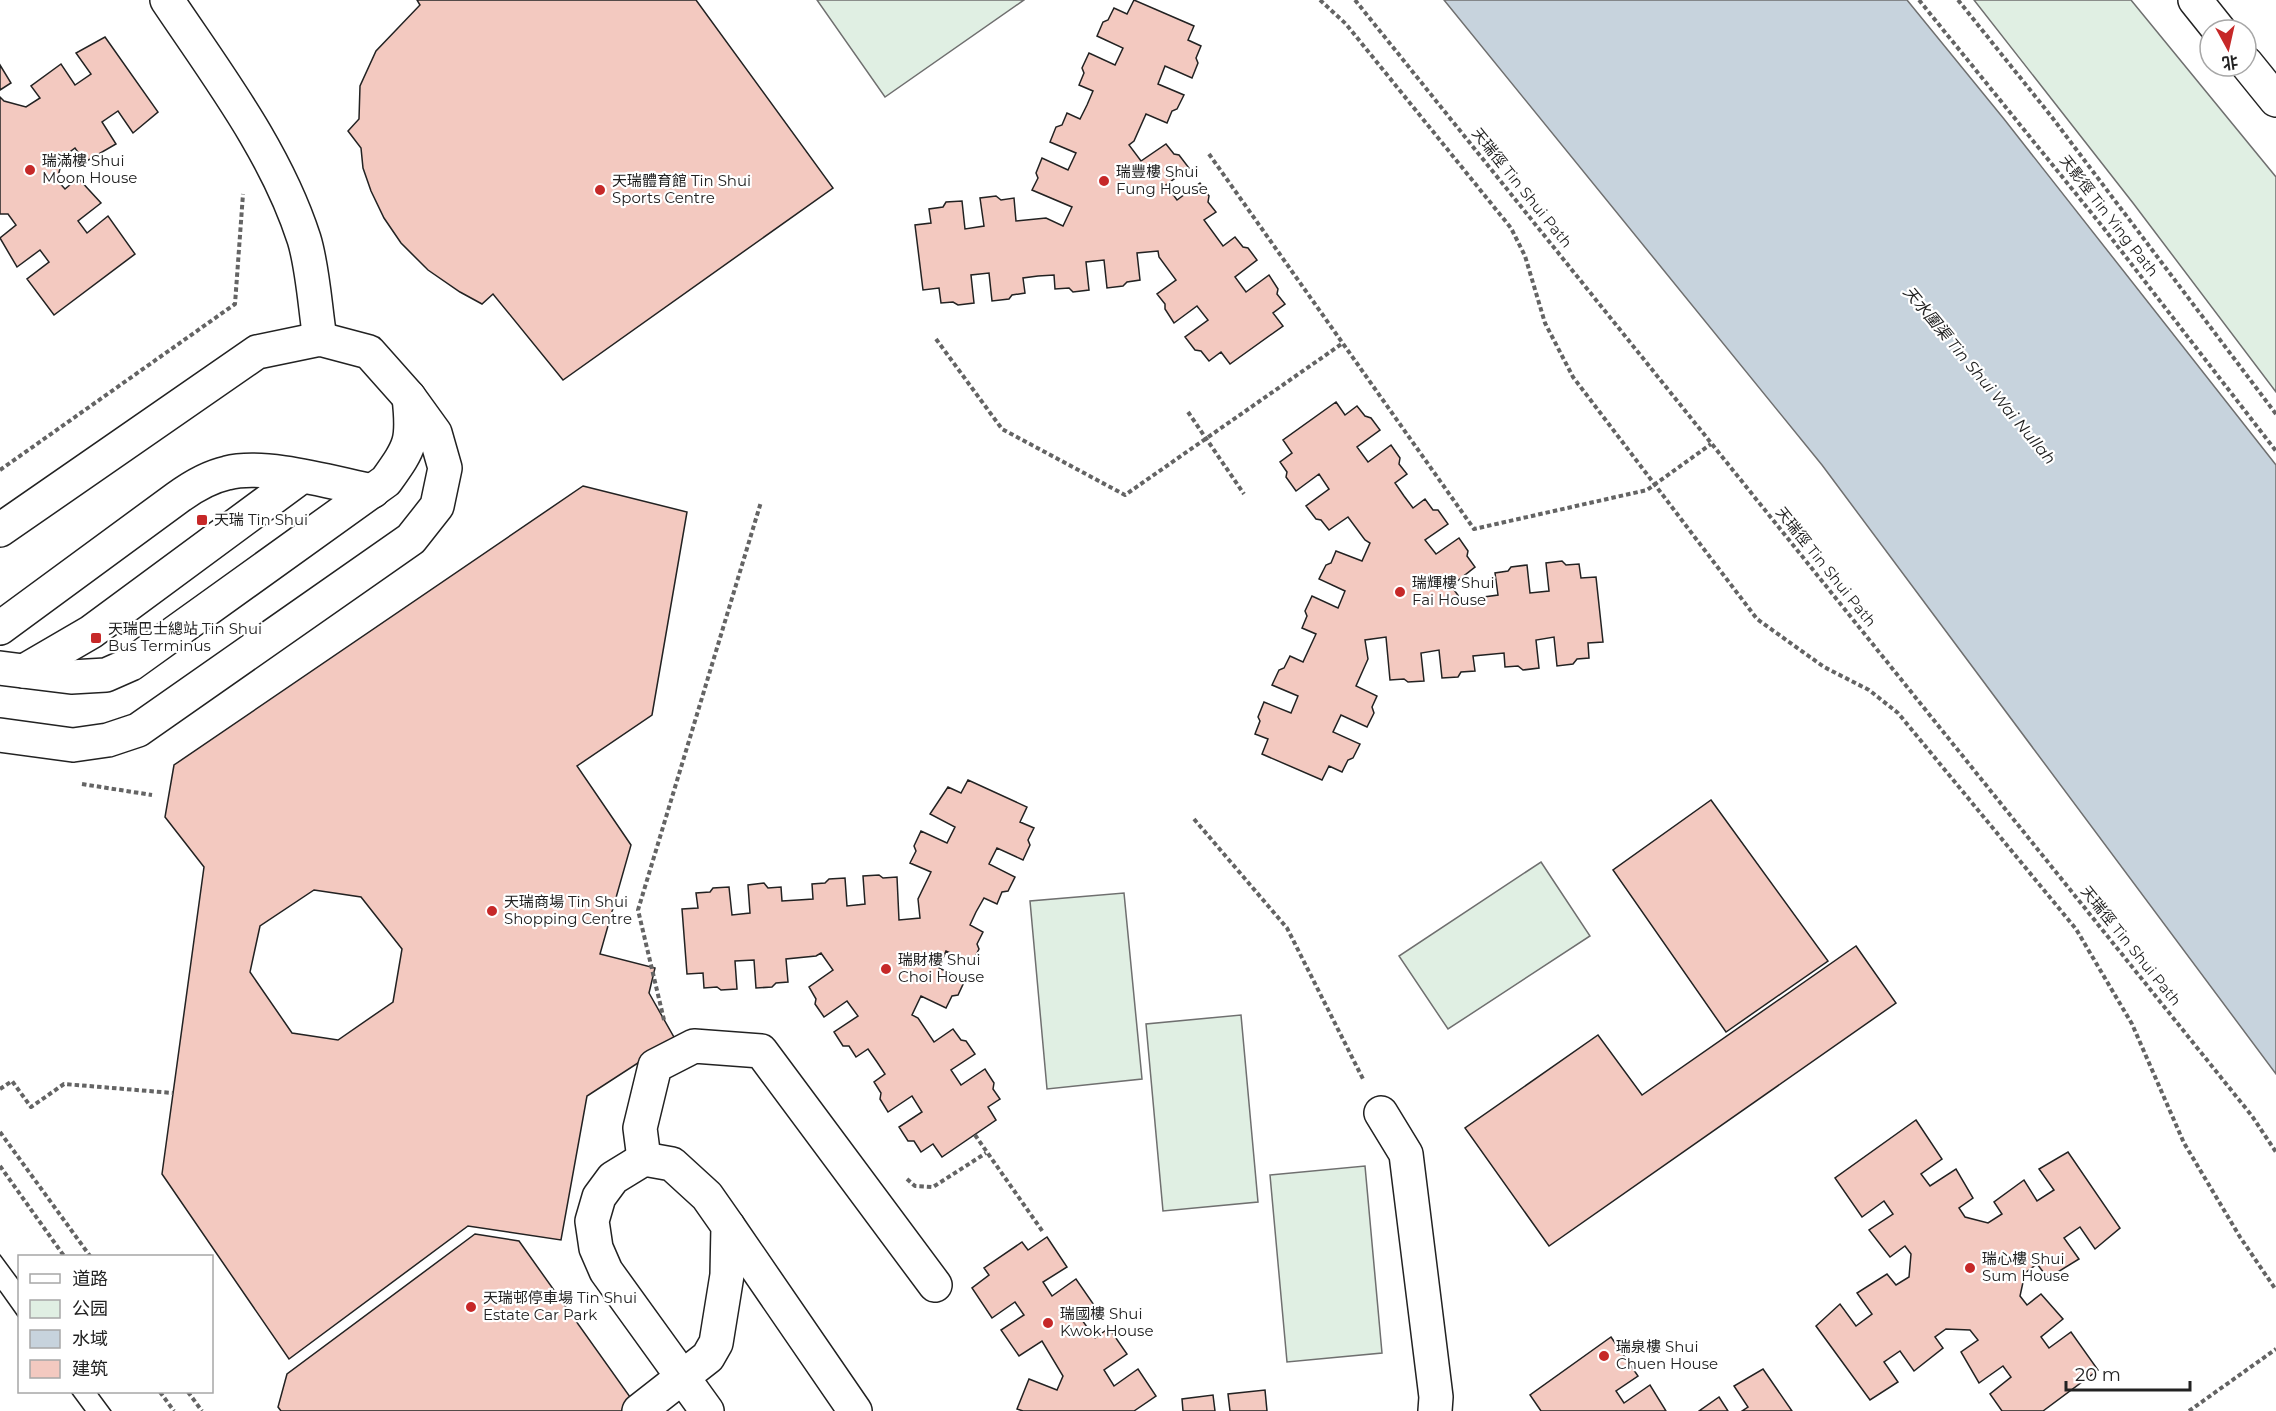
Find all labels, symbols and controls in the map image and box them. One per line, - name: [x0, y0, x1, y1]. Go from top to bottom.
- north arrow: [2198, 18, 2258, 78]
- text: 北: [2221, 52, 2239, 73]
- street label: 天瑞徑 Tin Shui Path: [1468, 124, 1577, 251]
- place label: 瑞滿樓 Shui Moon House: [42, 151, 137, 187]
- street label: 天影徑 Tin Ying Path: [2056, 151, 2163, 280]
- place label: 瑞豐樓 Shui Fung House: [1116, 162, 1208, 198]
- marker: 瑞滿樓 Shui Moon House: [23, 163, 37, 177]
- place label: 天瑞體育館 Tin Shui Sports Centre: [612, 171, 751, 207]
- marker: 瑞豐樓 Shui Fung House: [1097, 174, 1111, 188]
- marker: 天瑞體育館 Tin Shui Sports Centre: [593, 183, 607, 197]
- water label: 天水圍渠 Tin Shui Wai Nullah: [1900, 282, 2060, 468]
- street label: 天瑞徑 Tin Shui Path: [1772, 503, 1881, 630]
- place label: 天瑞 Tin Shui: [214, 510, 308, 529]
- marker: 天瑞 Tin Shui: [195, 513, 209, 527]
- place label: 瑞輝樓 Shui Fai House: [1412, 573, 1494, 609]
- marker: 瑞輝樓 Shui Fai House: [1393, 585, 1407, 599]
- place label: 天瑞巴士總站 Tin Shui Bus Terminus: [108, 619, 262, 655]
- marker: 天瑞巴士總站 Tin Shui Bus Terminus: [89, 631, 103, 645]
- street label: 天瑞徑 Tin Shui Path: [2077, 882, 2186, 1009]
- place label: 天瑞商場 Tin Shui Shopping Centre: [504, 892, 632, 928]
- marker: 天瑞商場 Tin Shui Shopping Centre: [485, 904, 499, 918]
- place label: 瑞財樓 Shui Choi House: [898, 950, 984, 986]
- marker: 瑞財樓 Shui Choi House: [879, 962, 893, 976]
- place label: 瑞心樓 Shui Sum House: [1982, 1249, 2069, 1285]
- legend: [18, 1255, 213, 1393]
- marker: 瑞心樓 Shui Sum House: [1963, 1261, 1977, 1275]
- text: 道路: [72, 1268, 108, 1290]
- place label: 天瑞邨停車場 Tin Shui Estate Car Park: [483, 1288, 637, 1324]
- text: 公园: [72, 1298, 108, 1320]
- marker: 天瑞邨停車場 Tin Shui Estate Car Park: [464, 1300, 478, 1314]
- place label: 瑞國樓 Shui Kwok House: [1060, 1304, 1153, 1340]
- marker: 瑞國樓 Shui Kwok House: [1041, 1316, 1055, 1330]
- text: 水域: [72, 1328, 108, 1350]
- place label: 瑞泉樓 Shui Chuen House: [1616, 1337, 1718, 1373]
- marker: 瑞泉樓 Shui Chuen House: [1597, 1349, 1611, 1363]
- scale bar: [2066, 1354, 2190, 1392]
- text: 建筑: [72, 1358, 108, 1380]
- text: 20 m: [2075, 1364, 2121, 1386]

